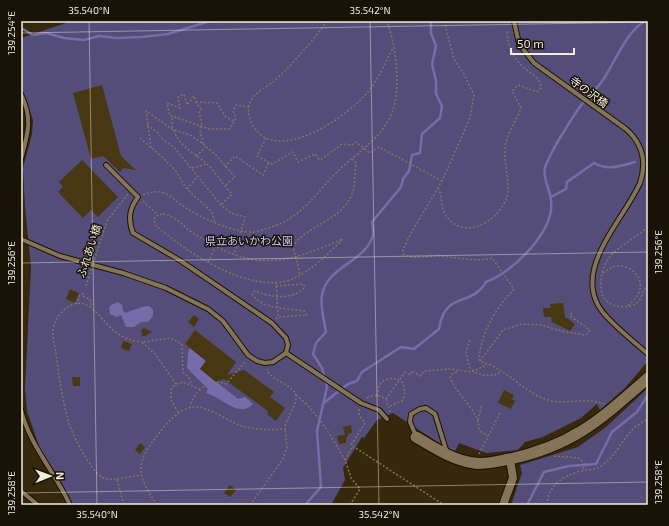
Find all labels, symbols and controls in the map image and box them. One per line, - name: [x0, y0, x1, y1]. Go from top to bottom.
- text: 35.540°N: [68, 4, 110, 16]
- text: 35.542°N: [349, 4, 391, 16]
- text: 139.254°E: [5, 11, 17, 55]
- scale bar: [511, 30, 574, 56]
- text: 50 m: [517, 36, 544, 50]
- street label: 寺の沢橋: [568, 73, 611, 110]
- street label: ふれあい橋: [74, 223, 103, 279]
- text: 139.256°E: [652, 230, 664, 274]
- park label: 県立あいかわ公園: [205, 234, 293, 247]
- text: 139.256°E: [5, 241, 17, 285]
- north arrow: [30, 456, 70, 496]
- text: 139.258°E: [652, 460, 664, 504]
- text: 139.258°E: [5, 471, 17, 515]
- text: N: [54, 472, 67, 480]
- text: 35.540°N: [76, 508, 118, 520]
- text: 35.542°N: [358, 508, 400, 520]

